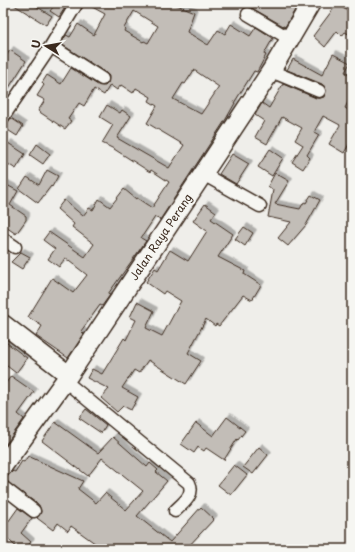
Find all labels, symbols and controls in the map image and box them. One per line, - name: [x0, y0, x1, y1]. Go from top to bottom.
- north arrow: [26, 26, 66, 66]
- text: U: [27, 38, 45, 50]
- street label: Jalan Raya Perang: [125, 190, 196, 283]

